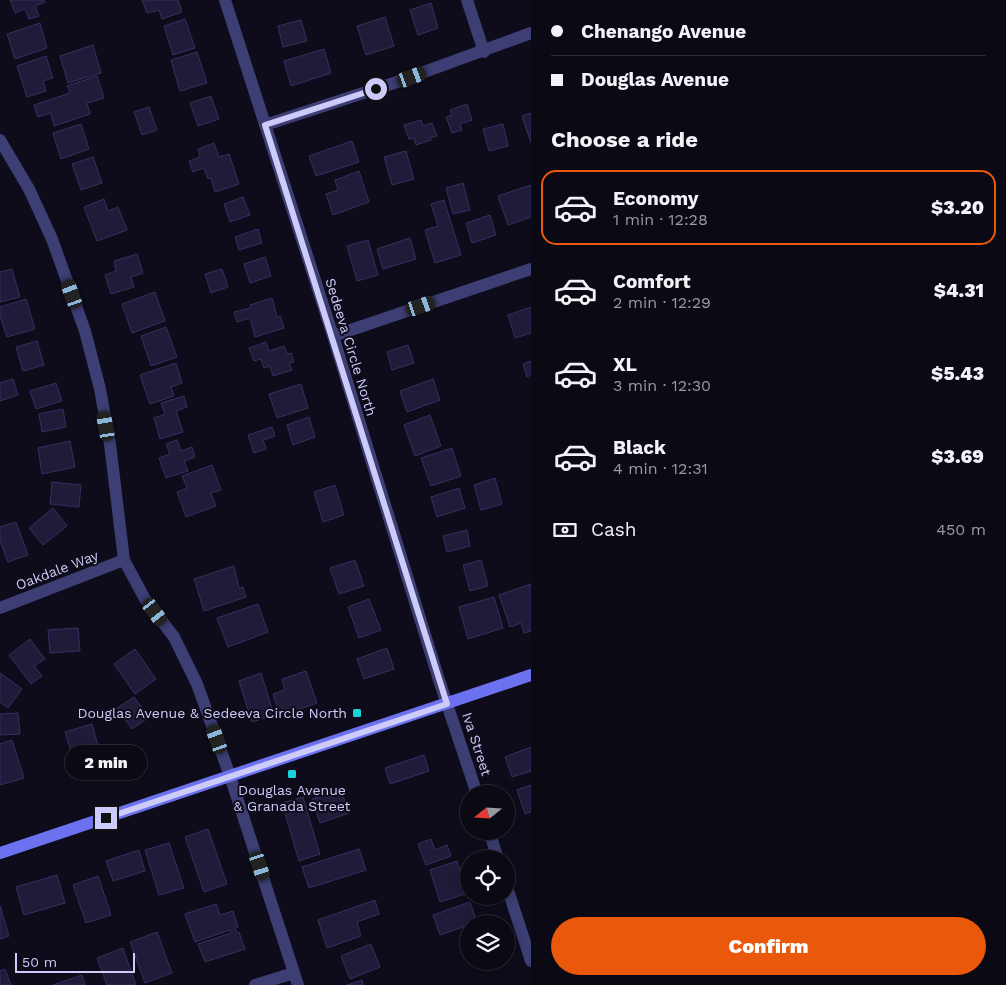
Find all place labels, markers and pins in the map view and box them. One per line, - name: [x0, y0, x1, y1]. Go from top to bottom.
- place label: Douglas Avenue & Sedeeva Circle North: [77, 705, 347, 721]
- marker: Douglas Avenue & Sedeeva Circle North: [351, 707, 363, 719]
- marker: Douglas Avenue & Granada Street: [286, 768, 298, 780]
- place label: Douglas Avenue & Granada Street: [234, 782, 351, 814]

